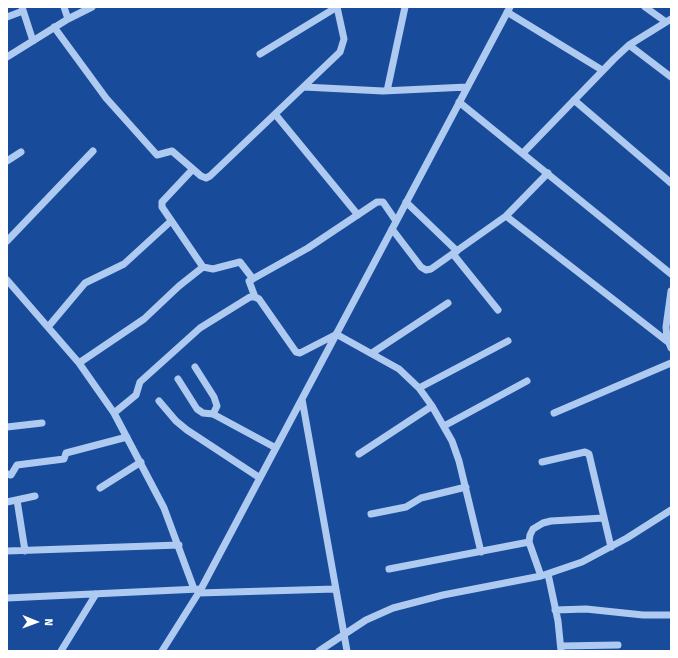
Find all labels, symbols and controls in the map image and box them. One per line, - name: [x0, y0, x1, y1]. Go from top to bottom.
- north arrow: [16, 602, 56, 642]
- text: N: [42, 618, 55, 626]

